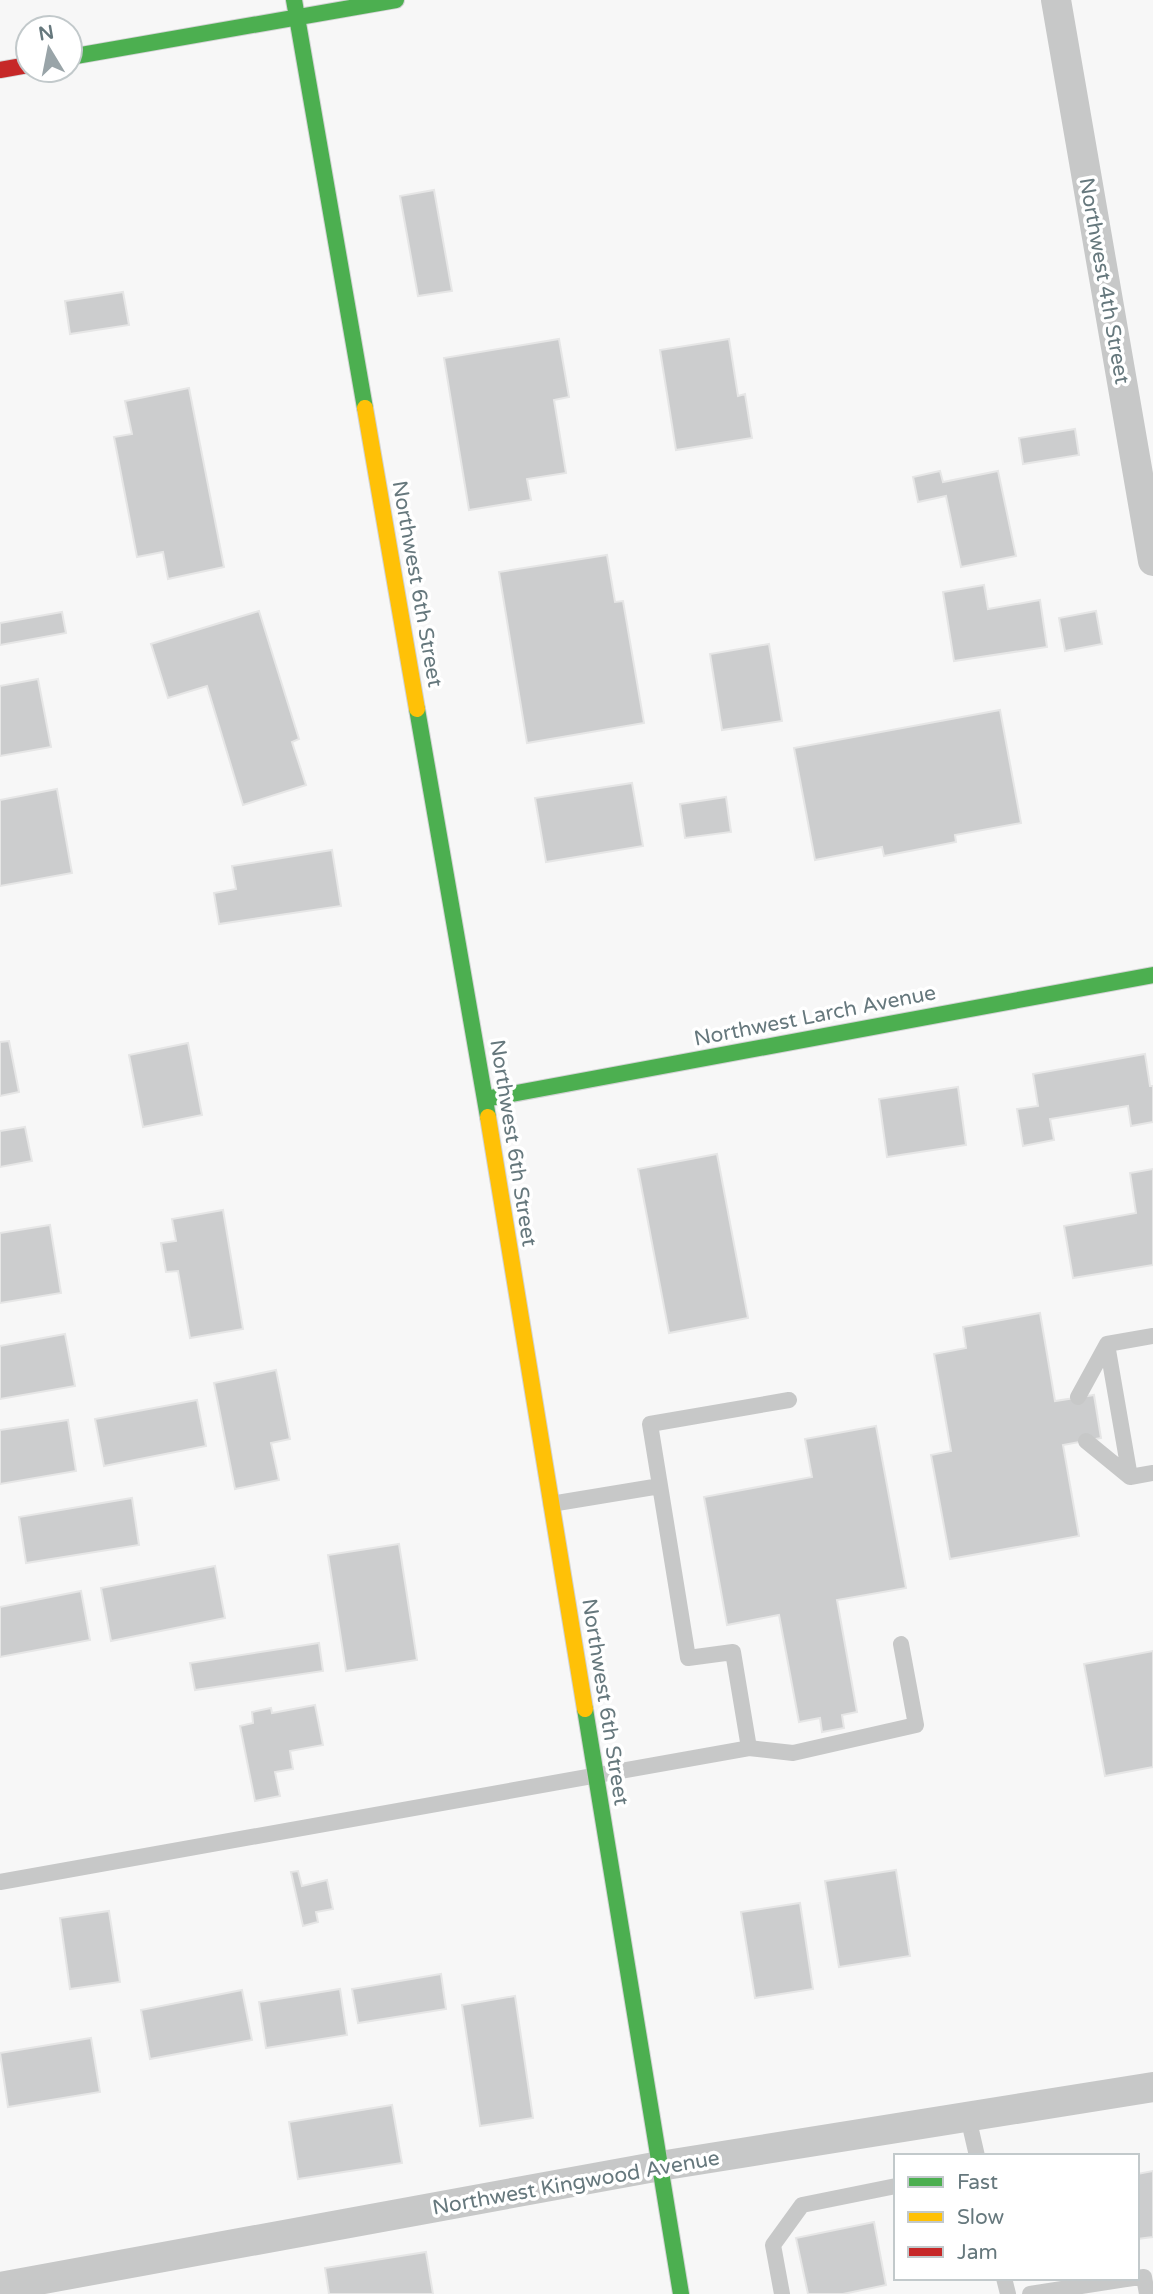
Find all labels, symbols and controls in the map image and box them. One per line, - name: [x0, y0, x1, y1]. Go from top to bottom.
- north arrow: [14, 14, 84, 84]
- text: N: [37, 21, 56, 45]
- street label: Northwest 4th Street: [1074, 176, 1134, 386]
- street label: Northwest 6th Street: [387, 479, 447, 689]
- street label: Northwest Larch Avenue: [692, 980, 938, 1052]
- street label: Northwest 6th Street: [484, 1038, 542, 1248]
- street label: Northwest 6th Street: [576, 1597, 634, 1807]
- street label: Northwest Kingwood Avenue: [430, 2145, 722, 2221]
- legend: [894, 2154, 1139, 2280]
- text: Fast: [957, 2170, 998, 2195]
- text: Slow: [957, 2205, 1005, 2230]
- text: Jam: [957, 2240, 998, 2265]

